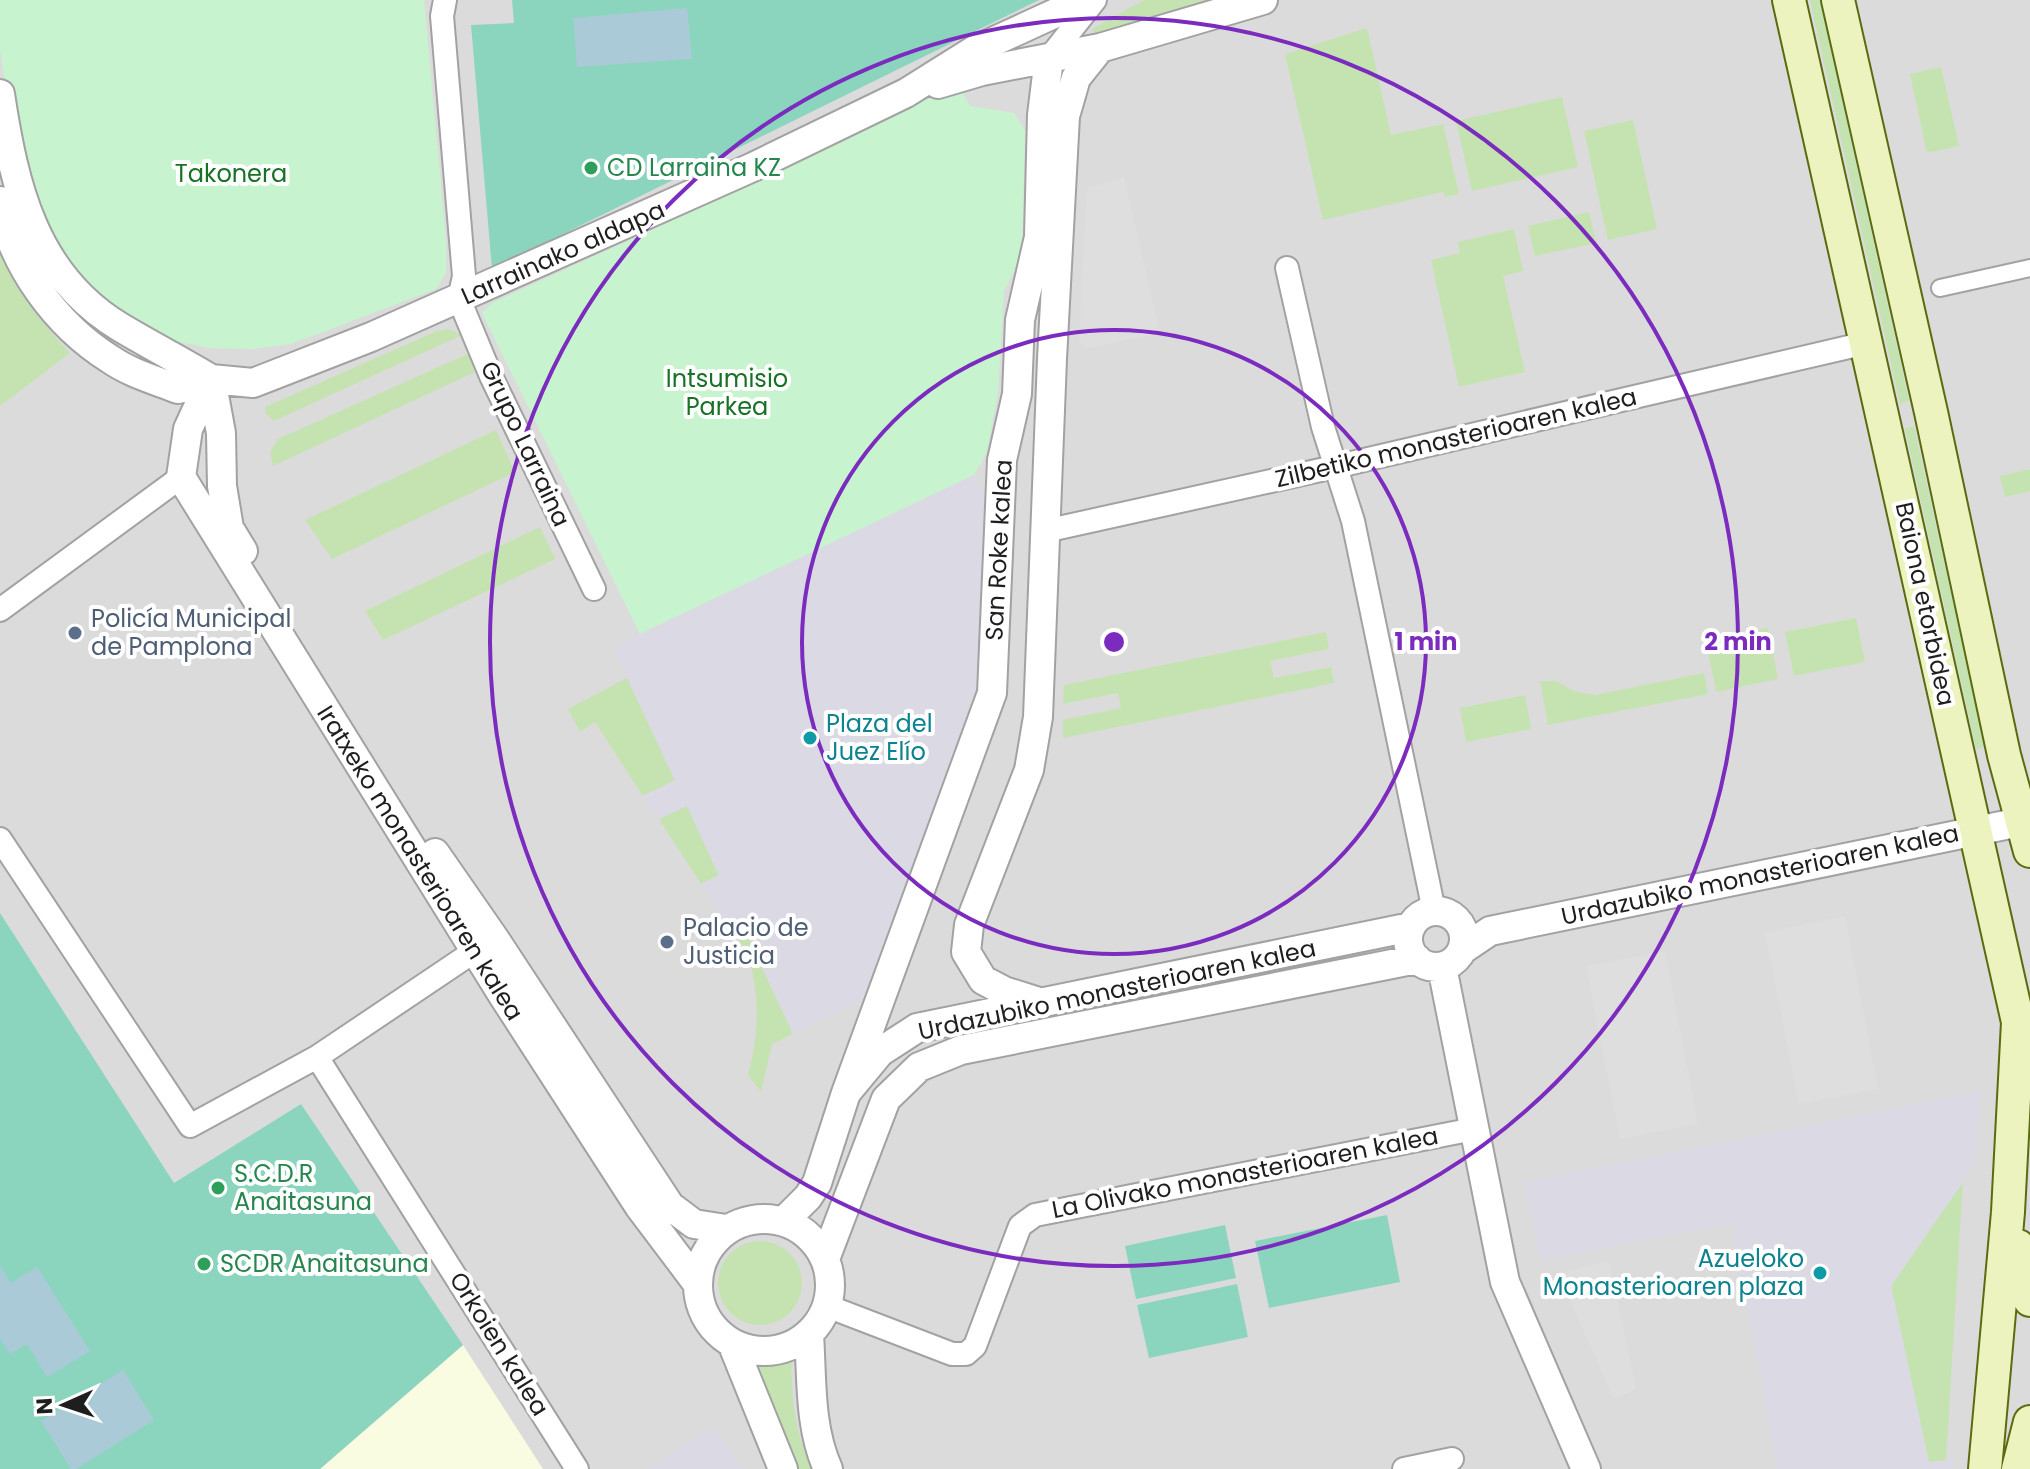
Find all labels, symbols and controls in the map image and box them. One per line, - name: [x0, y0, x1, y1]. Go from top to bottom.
- place label: CD Larraina KZ: [607, 151, 781, 184]
- park label: Takonera: [175, 157, 287, 190]
- marker: CD Larraina KZ: [582, 159, 600, 177]
- street label: Larrainako aldapa: [456, 193, 670, 312]
- street label: Grupo Larraina: [473, 356, 578, 532]
- park label: Intsumisio Parkea: [666, 362, 788, 423]
- street label: Zilbetiko monasterioaren kalea: [1272, 380, 1640, 495]
- street label: San Roke kalea: [977, 459, 1020, 641]
- street label: Baiona etorbidea: [1888, 499, 1963, 709]
- place label: Policía Municipal de Pamplona: [91, 602, 291, 663]
- marker: Policía Municipal de Pamplona: [66, 624, 84, 642]
- text: 1 min: [1395, 625, 1457, 658]
- text: 2 min: [1704, 625, 1772, 658]
- centre of rings: [1100, 628, 1128, 656]
- street label: Iratxeko monasterioaren kalea: [310, 699, 531, 1027]
- place label: Plaza del Juez Elío: [826, 707, 933, 768]
- marker: Plaza del Juez Elío: [801, 729, 819, 747]
- street label: Urdazubiko monasterioaren kalea: [1558, 816, 1962, 933]
- place label: Palacio de Justicia: [683, 911, 809, 972]
- street label: Urdazubiko monasterioaren kalea: [915, 931, 1319, 1048]
- marker: Palacio de Justicia: [658, 933, 676, 951]
- street label: La Olivako monasterioaren kalea: [1049, 1119, 1441, 1226]
- place label: S.C.D.R Anaitasuna: [234, 1157, 372, 1218]
- marker: S.C.D.R Anaitasuna: [209, 1179, 227, 1197]
- place label: Azueloko Monasterioaren plaza: [1543, 1242, 1804, 1303]
- place label: SCDR Anaitasuna: [220, 1247, 429, 1280]
- marker: SCDR Anaitasuna: [195, 1255, 213, 1273]
- marker: Azueloko Monasterioaren plaza: [1811, 1264, 1829, 1282]
- street label: Orkoien kalea: [442, 1266, 557, 1422]
- north arrow: [24, 1365, 104, 1445]
- text: N: [29, 1397, 60, 1415]

